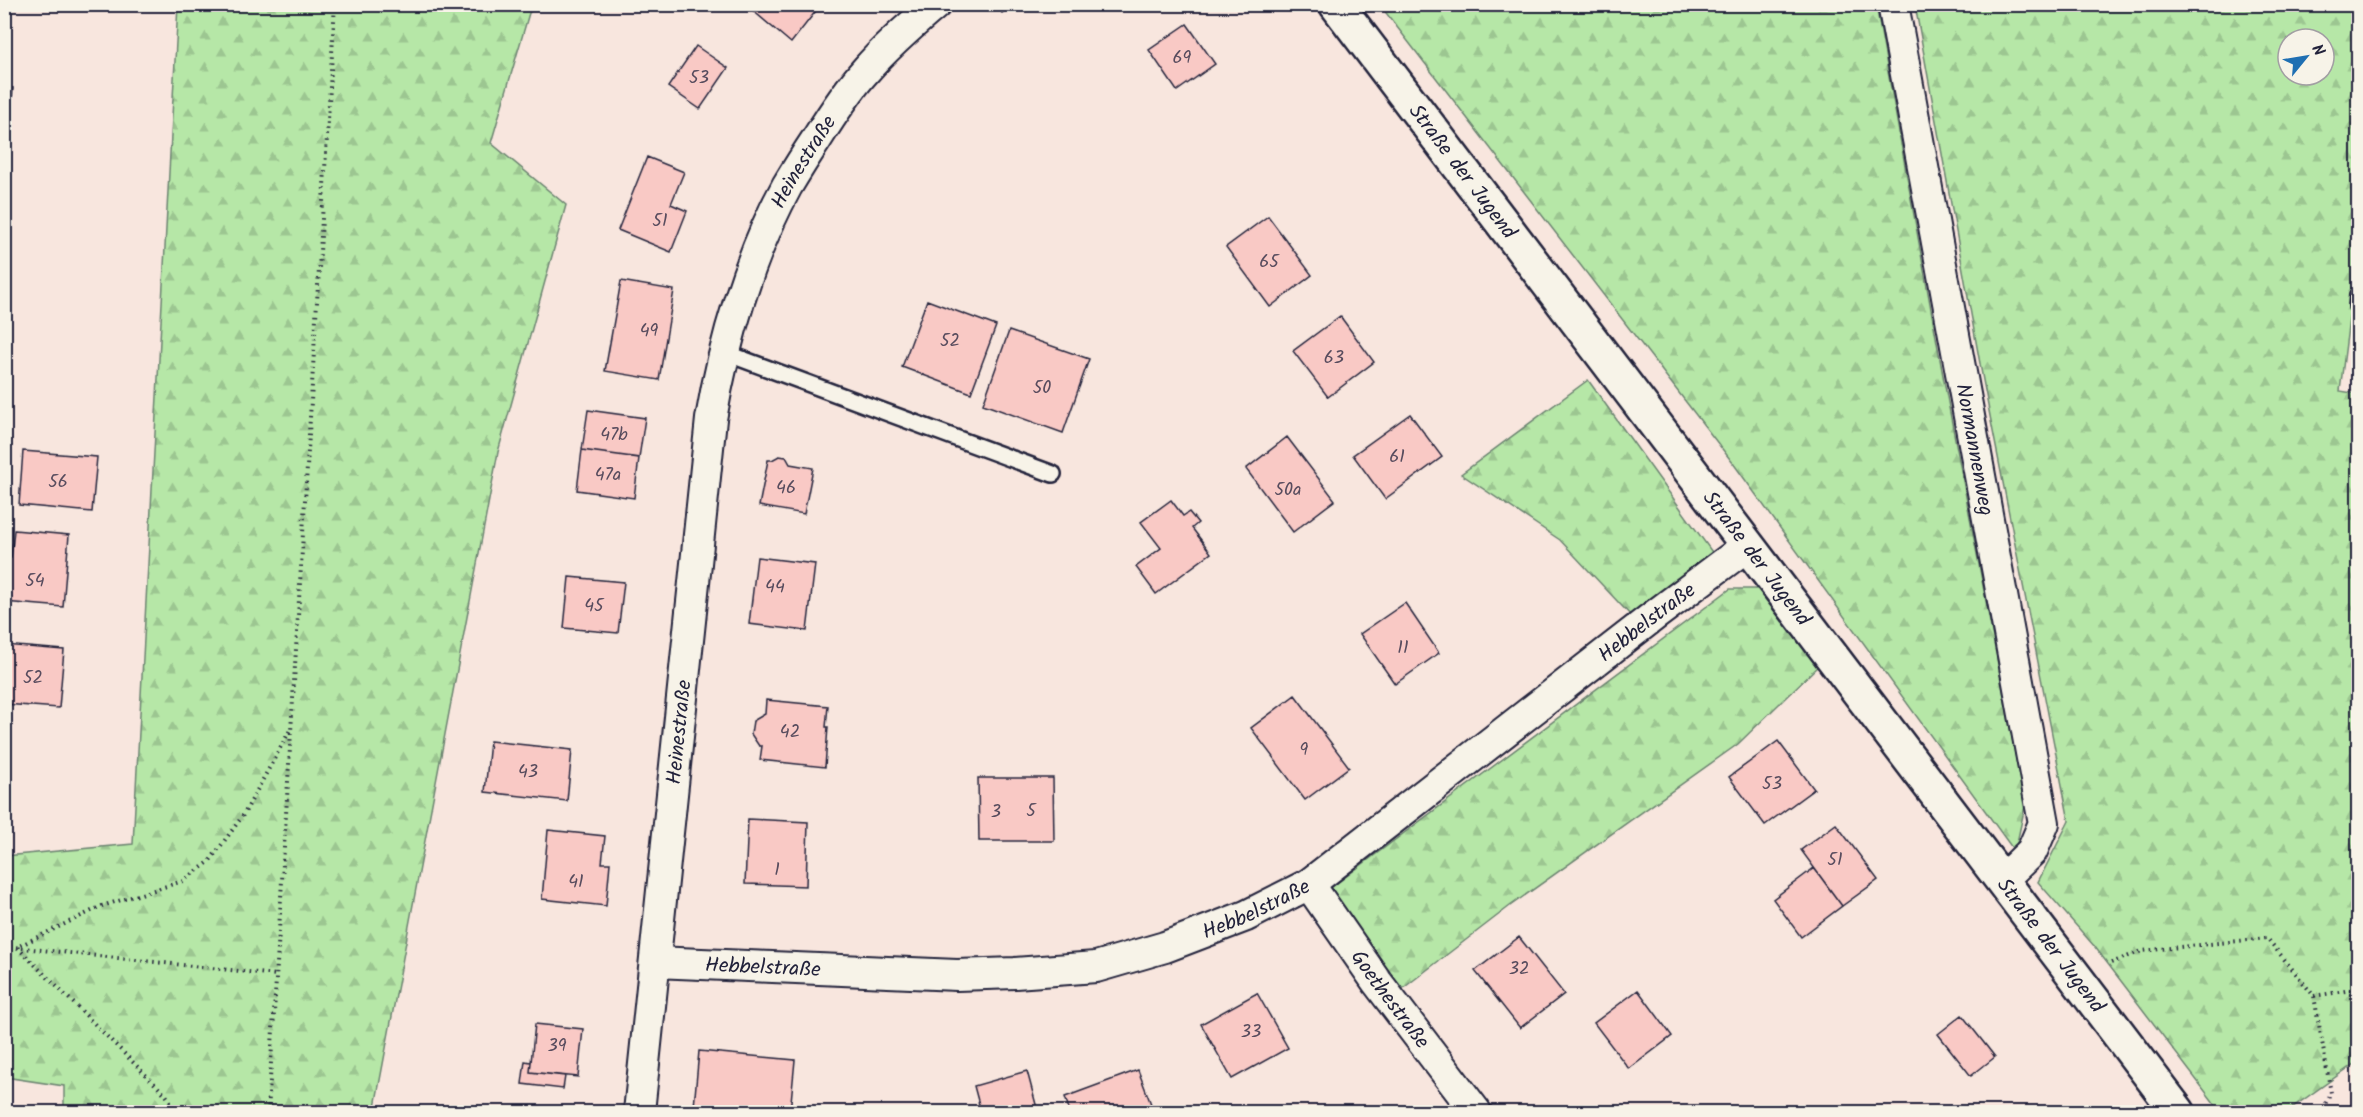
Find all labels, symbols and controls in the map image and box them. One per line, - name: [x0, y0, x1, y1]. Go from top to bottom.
- north arrow: [2276, 27, 2336, 87]
- text: N: [2304, 40, 2331, 61]
- house number: 69: [1173, 44, 1192, 73]
- house number: 53: [689, 64, 709, 93]
- street label: Straße der Jugend: [1400, 97, 1525, 247]
- street label: Heinestraße: [763, 109, 846, 215]
- house number: 51: [652, 207, 668, 236]
- house number: 65: [1259, 248, 1280, 277]
- house number: 49: [640, 317, 659, 346]
- house number: 52: [940, 327, 960, 356]
- house number: 63: [1324, 344, 1344, 373]
- house number: 50: [1033, 374, 1051, 403]
- street label: Normannenweg: [1945, 381, 2002, 519]
- house number: 47b: [600, 421, 628, 450]
- house number: 61: [1389, 443, 1405, 472]
- house number: 47a: [595, 461, 621, 490]
- house number: 56: [48, 468, 68, 497]
- house number: 46: [776, 474, 796, 503]
- house number: 50a: [1274, 476, 1302, 505]
- street label: Straße der Jugend: [1694, 484, 1819, 634]
- house number: 54: [25, 567, 45, 596]
- house number: 44: [765, 573, 785, 602]
- street label: Hebbelstraße: [1591, 575, 1704, 672]
- house number: 45: [584, 592, 605, 621]
- house number: 11: [1397, 634, 1409, 663]
- house number: 52: [23, 664, 43, 693]
- street label: Heinestraße: [658, 678, 702, 786]
- house number: 42: [780, 718, 800, 747]
- house number: 9: [1300, 736, 1309, 765]
- house number: 43: [518, 758, 538, 787]
- house number: 53: [1762, 770, 1782, 799]
- house number: 5: [1026, 797, 1037, 826]
- house number: 3: [991, 798, 1001, 827]
- house number: 51: [1827, 846, 1843, 875]
- house number: 1: [774, 856, 780, 885]
- house number: 41: [568, 868, 584, 897]
- street label: Hebbelstraße: [1198, 871, 1317, 949]
- street label: Straße der Jugend: [1988, 871, 2113, 1021]
- street label: Goethestraße: [1341, 944, 1438, 1057]
- street label: Hebbelstraße: [704, 949, 822, 987]
- house number: 32: [1509, 955, 1529, 984]
- house number: 33: [1241, 1018, 1261, 1047]
- house number: 39: [547, 1032, 567, 1061]

